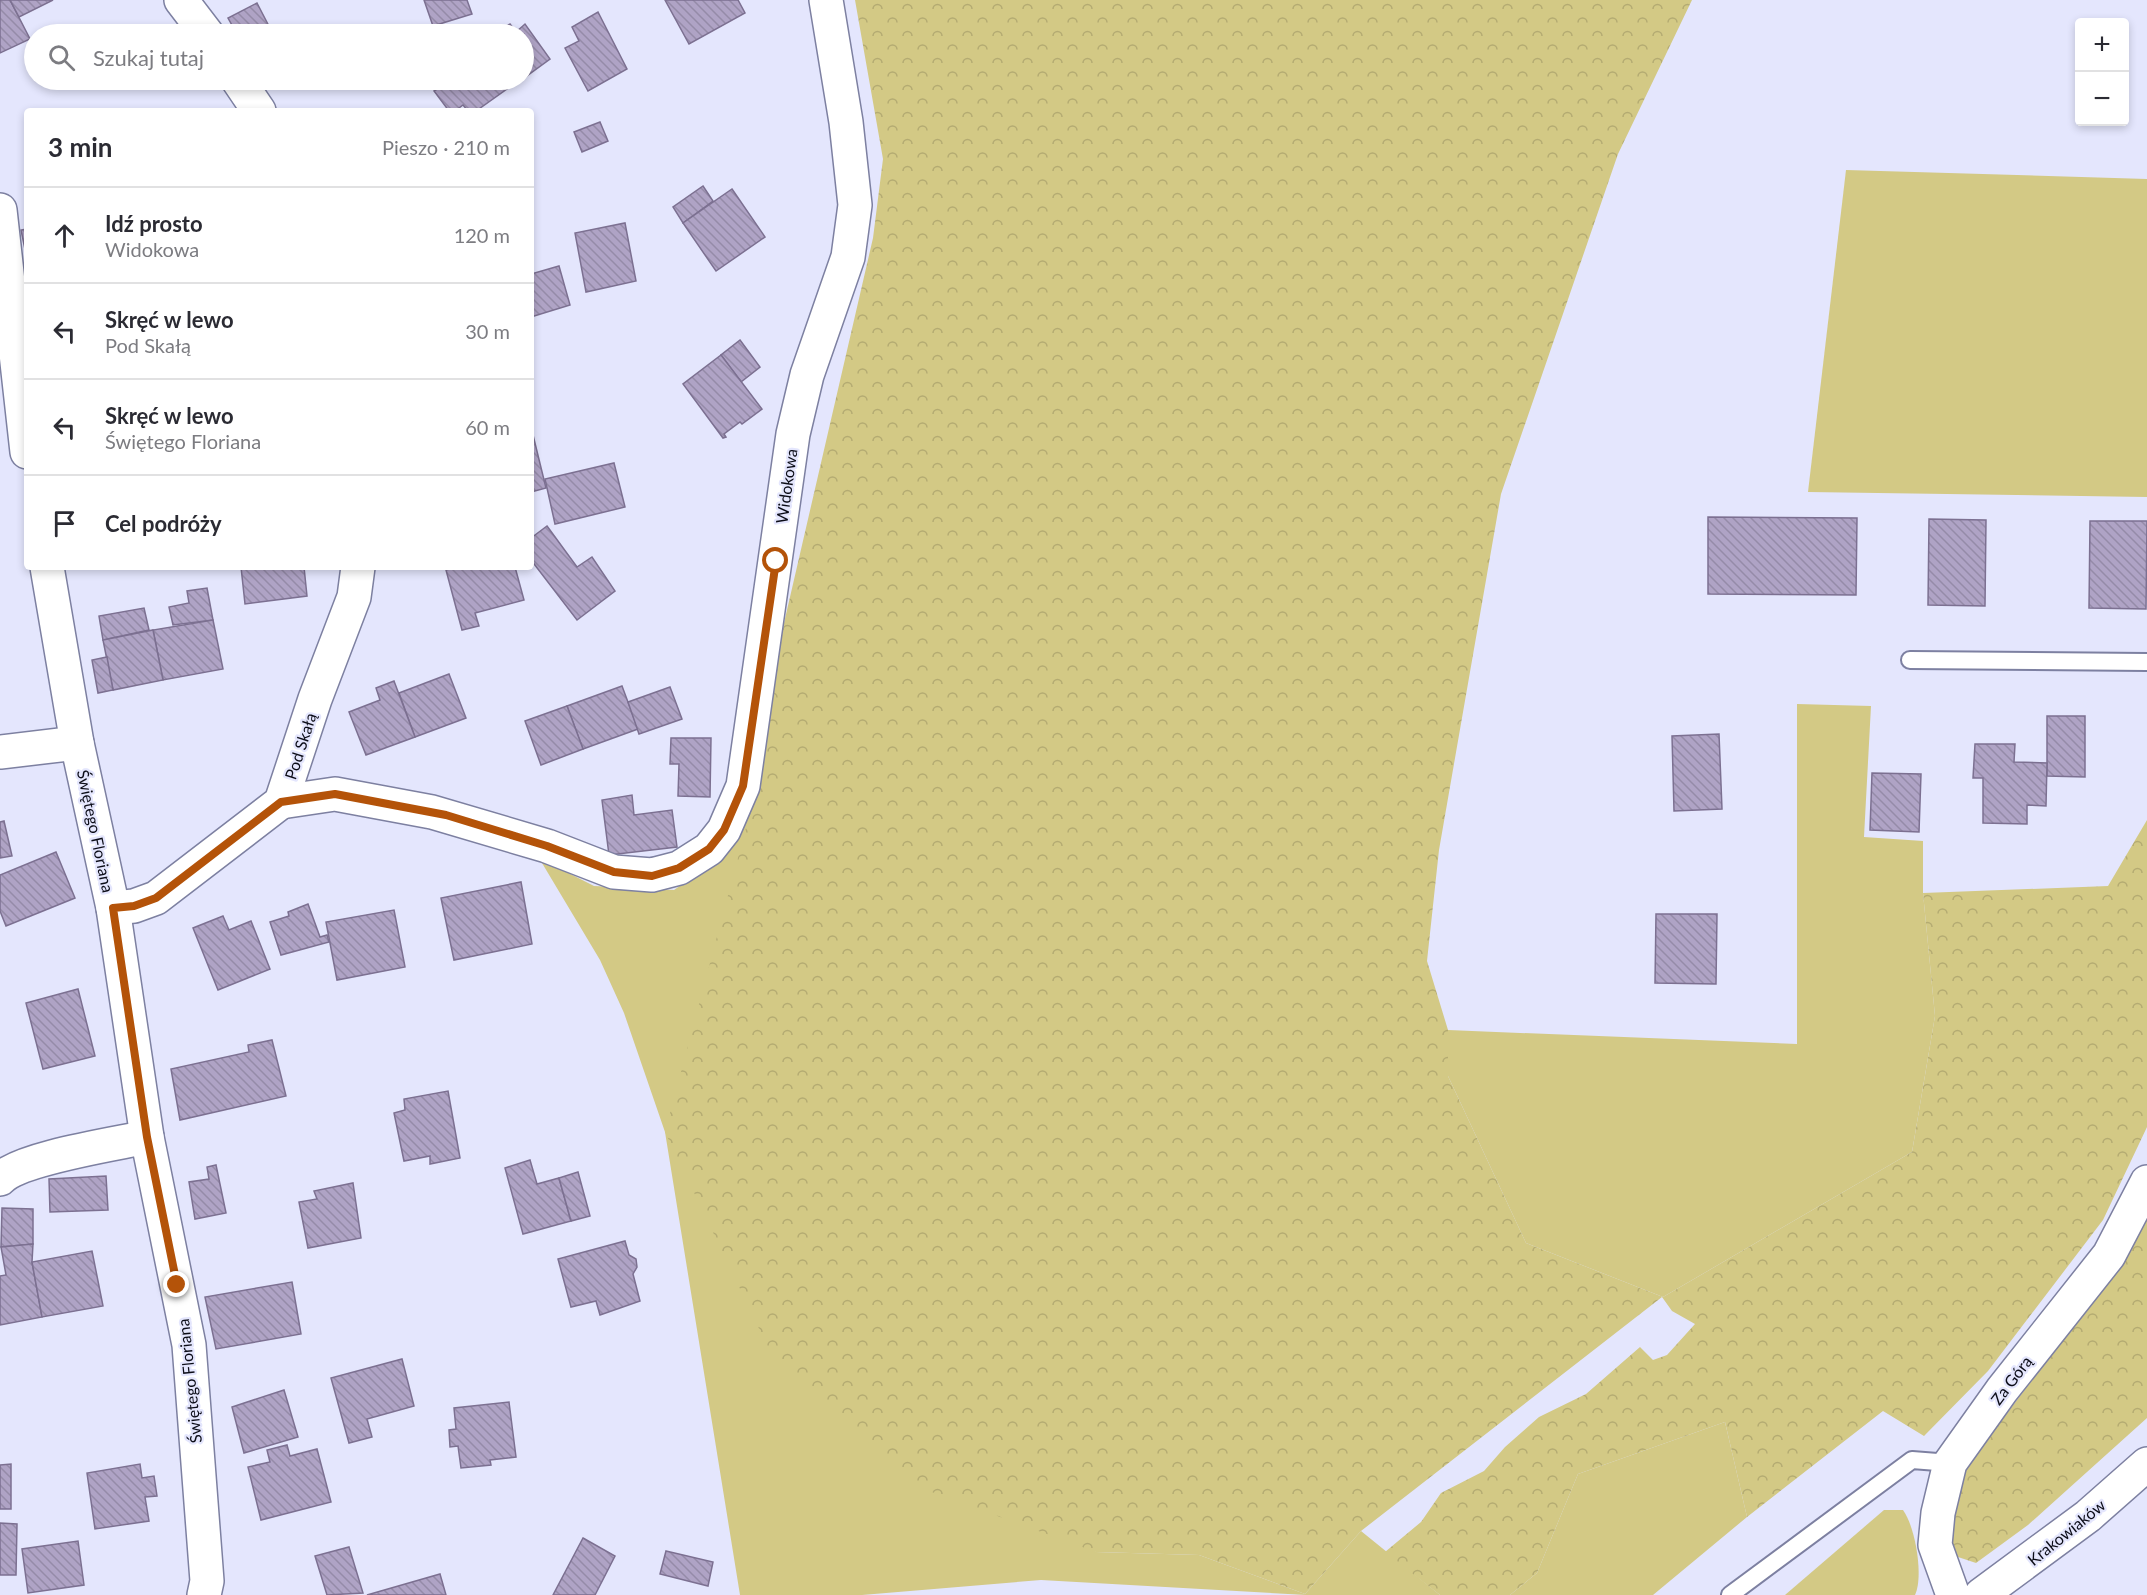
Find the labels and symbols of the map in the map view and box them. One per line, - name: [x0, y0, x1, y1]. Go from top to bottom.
- street label: Widokowa: [771, 447, 801, 525]
- route start: [762, 547, 788, 573]
- street label: Pod Skałą: [280, 710, 320, 782]
- street label: Świętego Floriana: [74, 768, 118, 894]
- route end: [163, 1271, 189, 1297]
- street label: Świętego Floriana: [173, 1318, 205, 1444]
- street label: Za Górą: [1987, 1352, 2035, 1408]
- street label: Krakowiaków: [2023, 1495, 2109, 1569]

